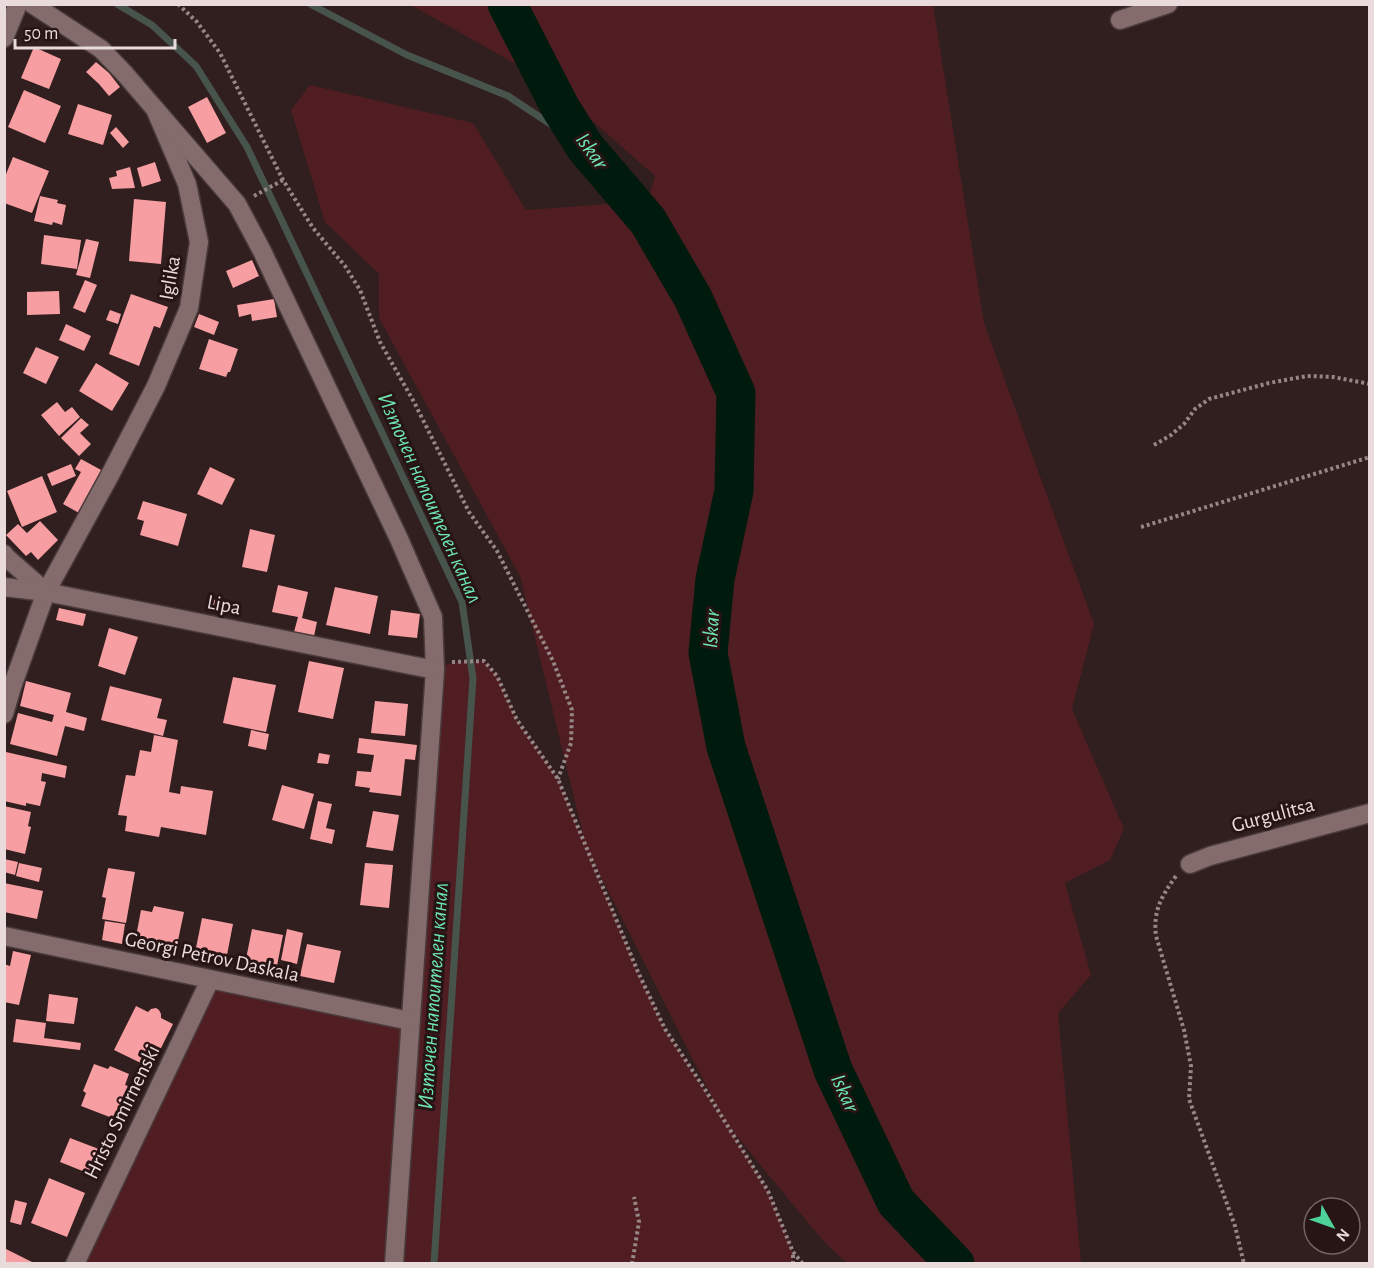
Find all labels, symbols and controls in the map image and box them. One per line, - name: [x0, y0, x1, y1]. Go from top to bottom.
- scale bar: [15, 12, 176, 50]
- text: 50 m: [24, 25, 58, 43]
- water label: Iskar: [572, 129, 613, 174]
- street label: Iglika: [156, 254, 184, 302]
- water label: Източен напоителен канал: [374, 390, 486, 606]
- street label: Lipa: [205, 591, 243, 619]
- water label: Iskar: [699, 608, 723, 649]
- street label: Gurgulitsa: [1229, 794, 1317, 836]
- water label: Източен напоителен канал: [414, 882, 452, 1110]
- street label: Georgi Petrov Daskala: [123, 928, 301, 986]
- street label: Hristo Smirnenski: [81, 1042, 163, 1182]
- water label: Iskar: [827, 1071, 864, 1116]
- north arrow: [1302, 1196, 1362, 1256]
- text: N: [1333, 1226, 1352, 1244]

